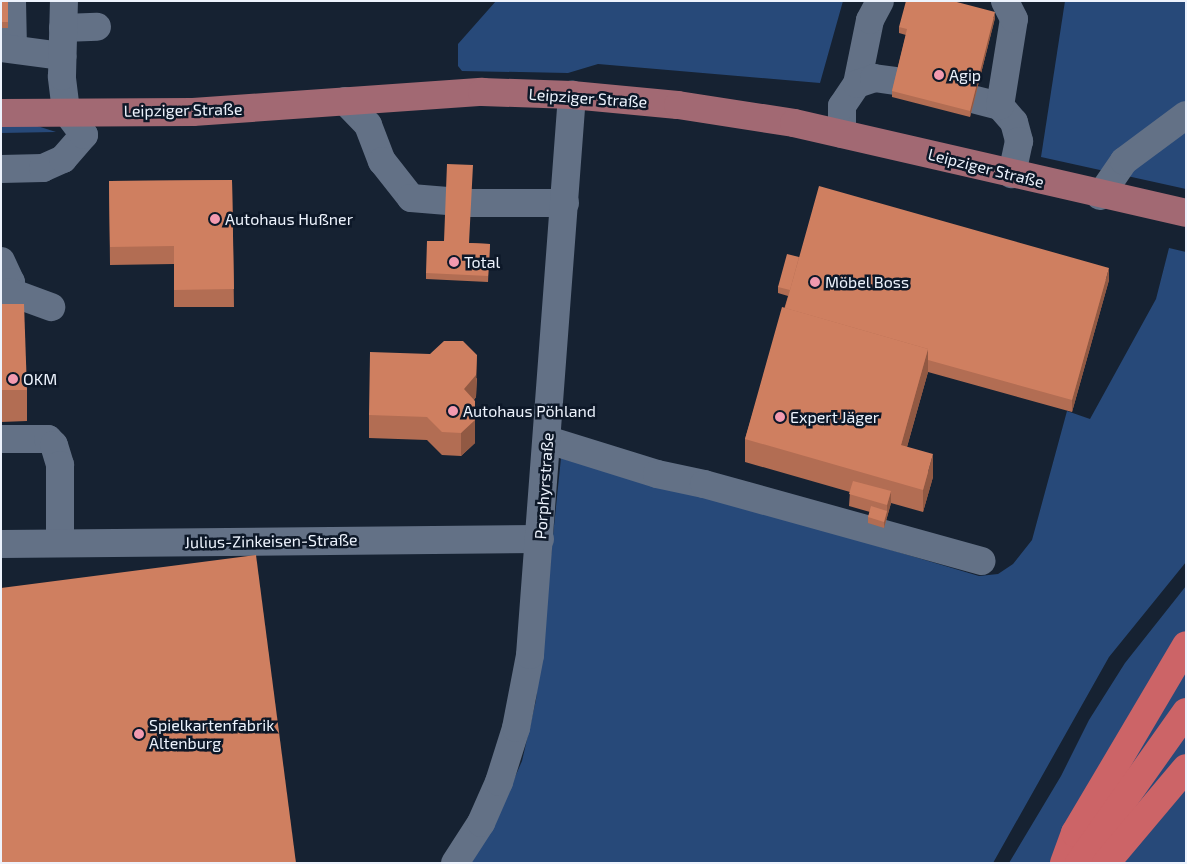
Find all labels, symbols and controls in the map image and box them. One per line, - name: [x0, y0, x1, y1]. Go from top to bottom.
- place label: Agip: [949, 65, 981, 85]
- marker: Agip: [933, 69, 945, 81]
- street label: Leipziger Straße: [528, 84, 648, 112]
- street label: Leipziger Straße: [123, 99, 243, 121]
- street label: Leipziger Straße: [926, 144, 1046, 192]
- place label: Autohaus Hußner: [225, 209, 353, 229]
- marker: Autohaus Hußner: [209, 213, 221, 225]
- place label: Total: [464, 252, 500, 272]
- marker: Total: [448, 256, 460, 268]
- place label: Möbel Boss: [825, 272, 909, 292]
- marker: Möbel Boss: [809, 276, 821, 288]
- place label: OKM: [23, 369, 57, 389]
- marker: OKM: [7, 373, 19, 385]
- place label: Autohaus Pöhland: [463, 401, 596, 421]
- marker: Autohaus Pöhland: [447, 405, 459, 417]
- place label: Expert Jäger: [790, 407, 879, 427]
- marker: Expert Jäger: [774, 411, 786, 423]
- street label: Porphyrstraße: [531, 432, 557, 540]
- street label: Julius-Zinkeisen-Straße: [184, 530, 358, 552]
- place label: Spielkartenfabrik Altenburg: [149, 715, 274, 753]
- marker: Spielkartenfabrik Altenburg: [133, 728, 145, 740]

